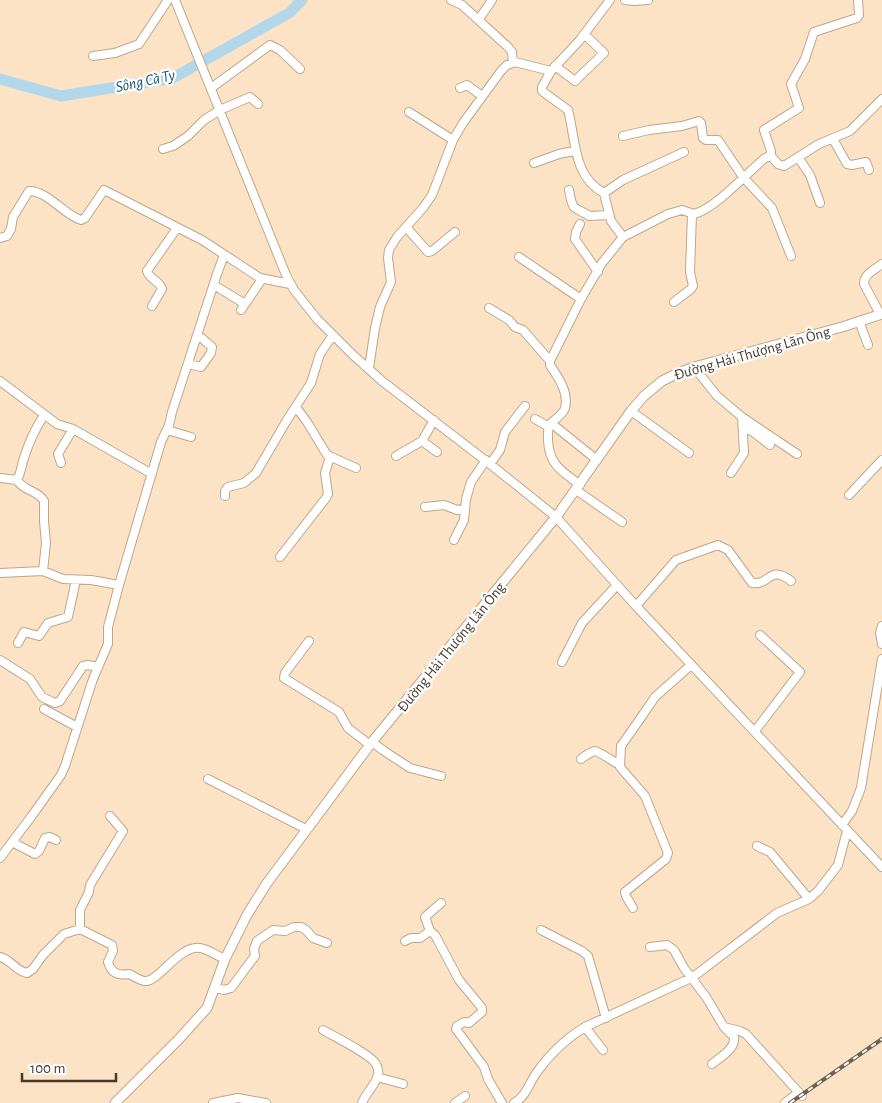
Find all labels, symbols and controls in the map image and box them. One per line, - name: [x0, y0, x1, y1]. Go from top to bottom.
- water label: Sông Cà Ty: [114, 67, 177, 95]
- street label: Đường Hải Thượng Lãn Ông: [672, 323, 833, 383]
- street label: Đường Hải Thượng Lãn Ông: [394, 579, 508, 715]
- scale bar: [22, 1050, 116, 1082]
- text: 100 m: [30, 1061, 65, 1076]

